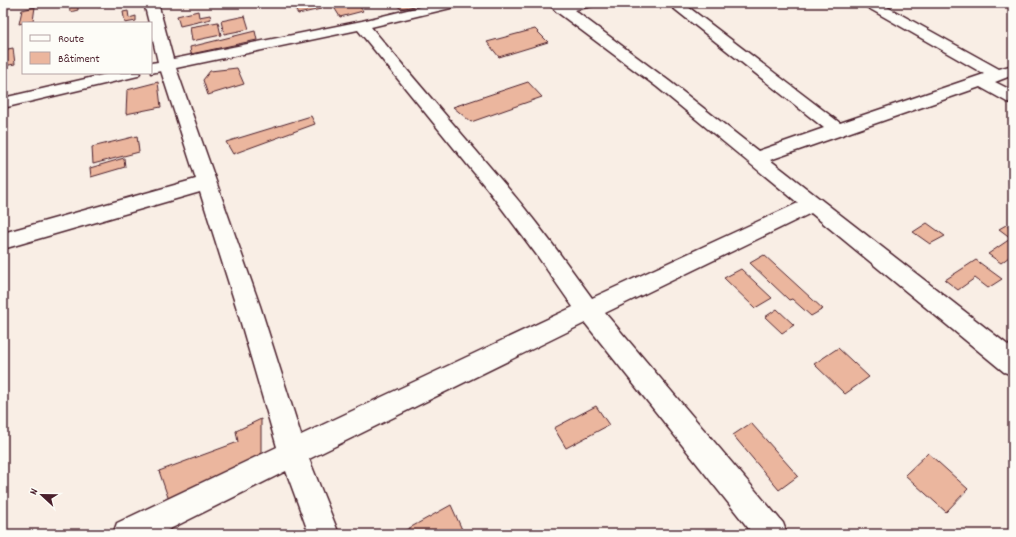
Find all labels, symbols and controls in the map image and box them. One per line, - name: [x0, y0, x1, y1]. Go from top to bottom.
- legend: [22, 22, 152, 74]
- text: Route: [58, 31, 84, 48]
- text: Bâtiment: [58, 51, 100, 68]
- north arrow: [22, 475, 62, 515]
- text: N: [26, 486, 43, 498]

